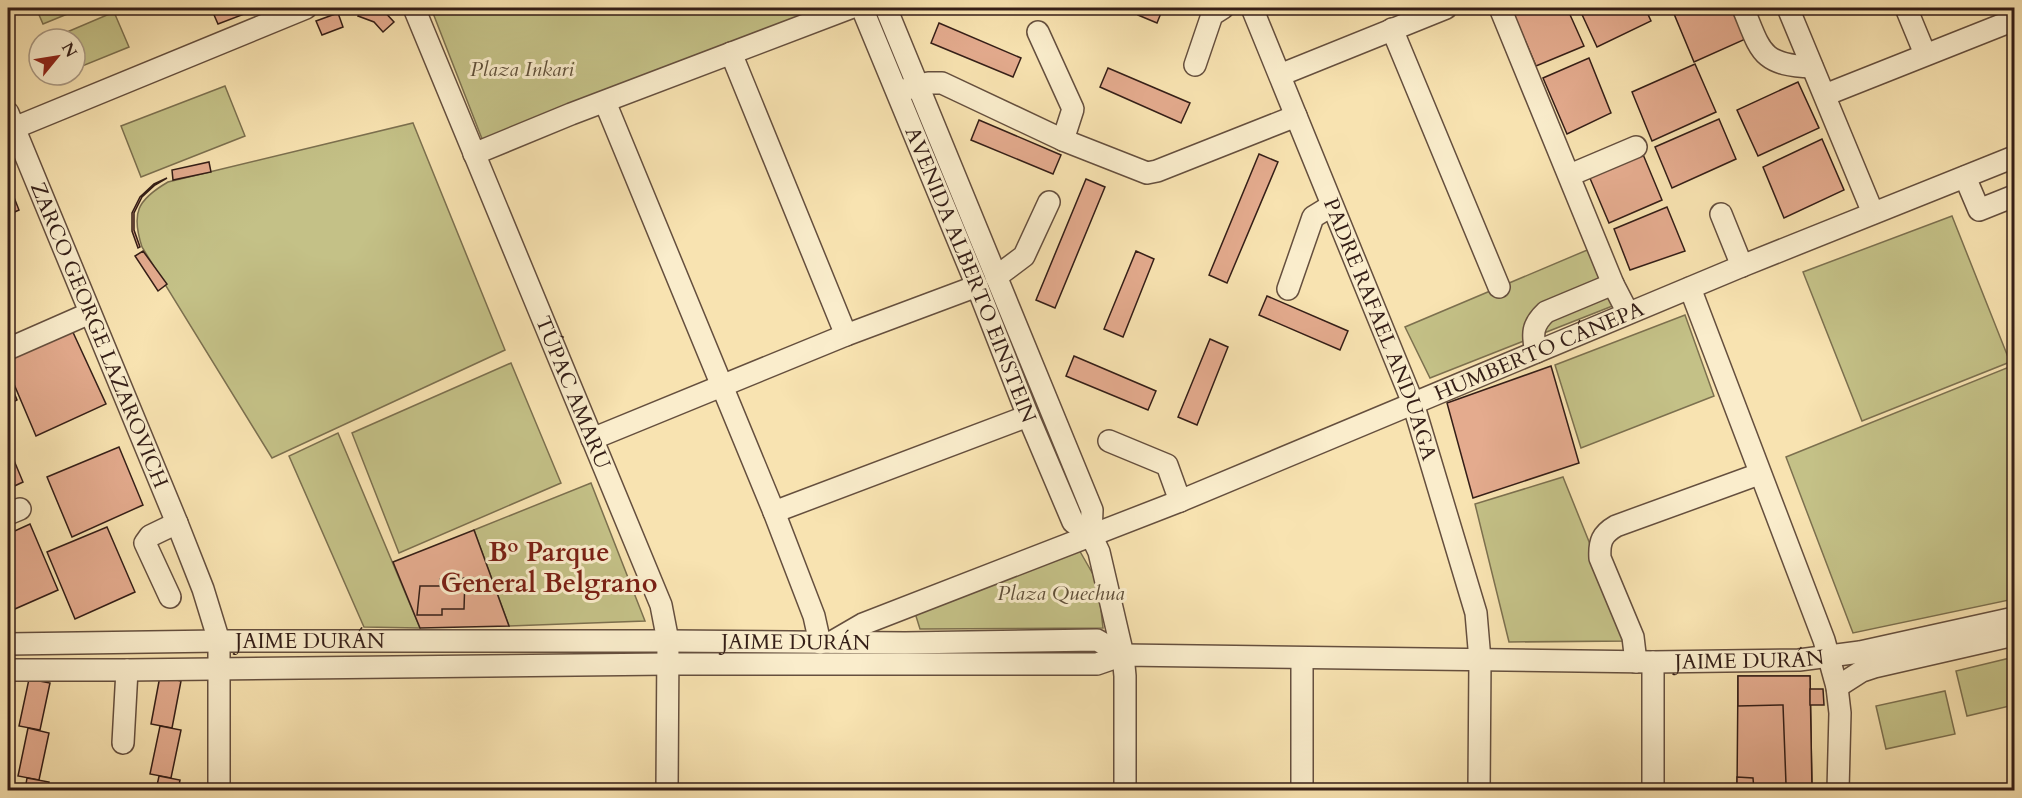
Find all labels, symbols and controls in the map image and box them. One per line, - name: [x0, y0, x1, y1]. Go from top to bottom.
- north arrow: [27, 27, 87, 87]
- text: N: [56, 38, 82, 62]
- park label: Plaza Inkari: [470, 55, 574, 84]
- street label: AVENIDA ALBERTO EINSTEIN: [898, 122, 1044, 427]
- street label: ZARCO GEORGE LAZAROVICH: [23, 178, 175, 492]
- street label: PADRE RAFAEL ANDUAGA: [1317, 194, 1444, 464]
- street label: HUMBERTO CÁNEPA: [1430, 294, 1648, 408]
- street label: TÚPAC AMARU: [528, 312, 618, 473]
- district label: Bº Parque General Belgrano: [440, 534, 658, 602]
- park label: Plaza Quechua: [997, 579, 1125, 608]
- street label: JAIME DURÁN: [232, 627, 385, 656]
- street label: JAIME DURÁN: [718, 627, 871, 657]
- street label: JAIME DURÁN: [1672, 642, 1826, 676]

